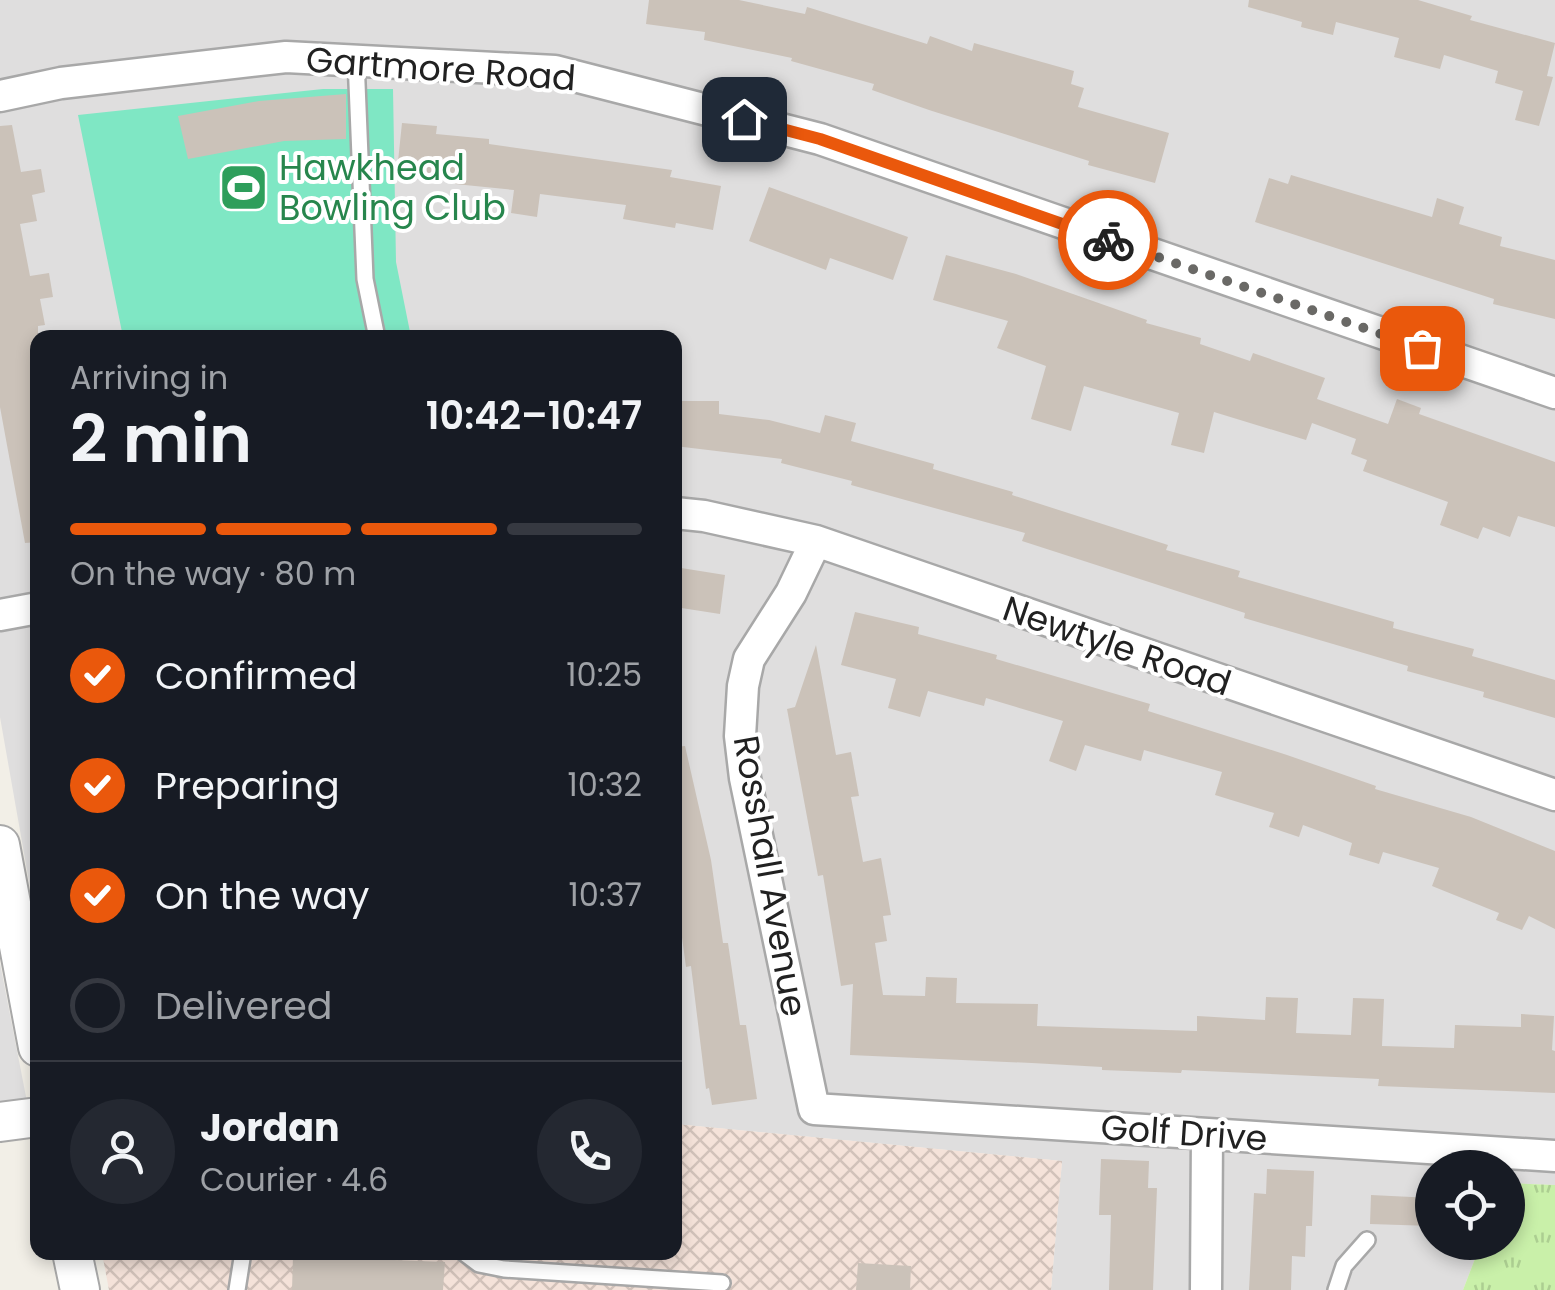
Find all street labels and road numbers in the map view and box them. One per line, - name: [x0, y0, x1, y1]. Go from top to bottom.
- street label: Gartmore Road: [305, 35, 578, 102]
- street label: Newtyle Road: [997, 584, 1238, 707]
- street label: Rosshall Avenue: [722, 732, 819, 1020]
- street label: Golf Drive: [1099, 1102, 1269, 1163]

